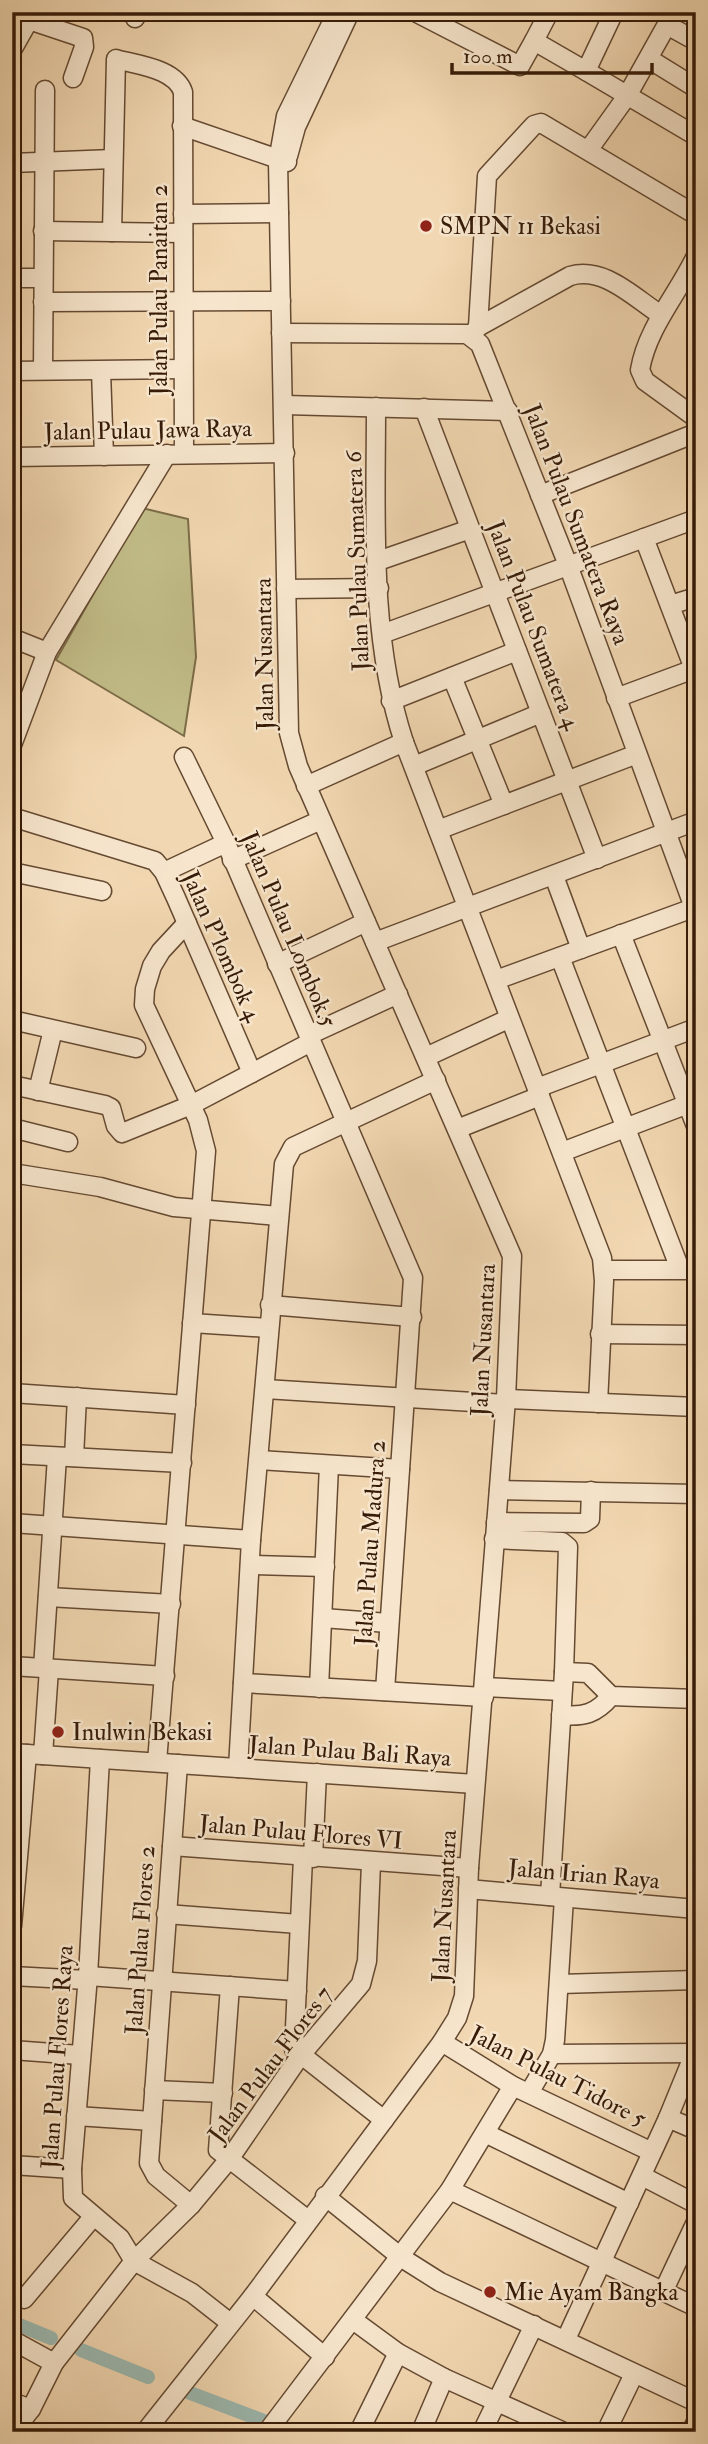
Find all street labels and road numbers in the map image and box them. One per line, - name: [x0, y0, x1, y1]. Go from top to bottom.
- street label: Jalan Pulau Panaitan 2: [144, 184, 175, 397]
- street label: Jalan Pulau Sumatera Raya: [516, 398, 637, 650]
- street label: Jalan Pulau Jawa Raya: [43, 413, 253, 448]
- street label: Jalan Pulau Sumatera 6: [338, 448, 377, 673]
- street label: Jalan Pulau Sumatera 4: [479, 515, 588, 735]
- street label: Jalan Nusantara: [248, 576, 281, 732]
- street label: Jalan Pulau Lombok.5: [233, 826, 344, 1032]
- street label: Jalan P'lombok 4: [174, 865, 269, 1027]
- street label: Jalan Nusantara: [464, 1262, 503, 1418]
- street label: Jalan Pulau Madura 2: [348, 1439, 393, 1648]
- street label: Jalan Pulau Bali Raya: [247, 1729, 453, 1774]
- street label: Jalan Pulau Flores VI: [197, 1808, 404, 1857]
- street label: Jalan Nusantara: [425, 1828, 464, 1984]
- street label: Jalan Pulau Flores 2: [118, 1844, 163, 2037]
- street label: Jalan Irian Raya: [506, 1852, 662, 1897]
- street label: Jalan Pulau Flores Raya: [34, 1943, 81, 2171]
- street label: Jalan Pulau Flores 7: [201, 1980, 339, 2150]
- street label: Jalan Pulau Tidore 5: [463, 2018, 652, 2135]

